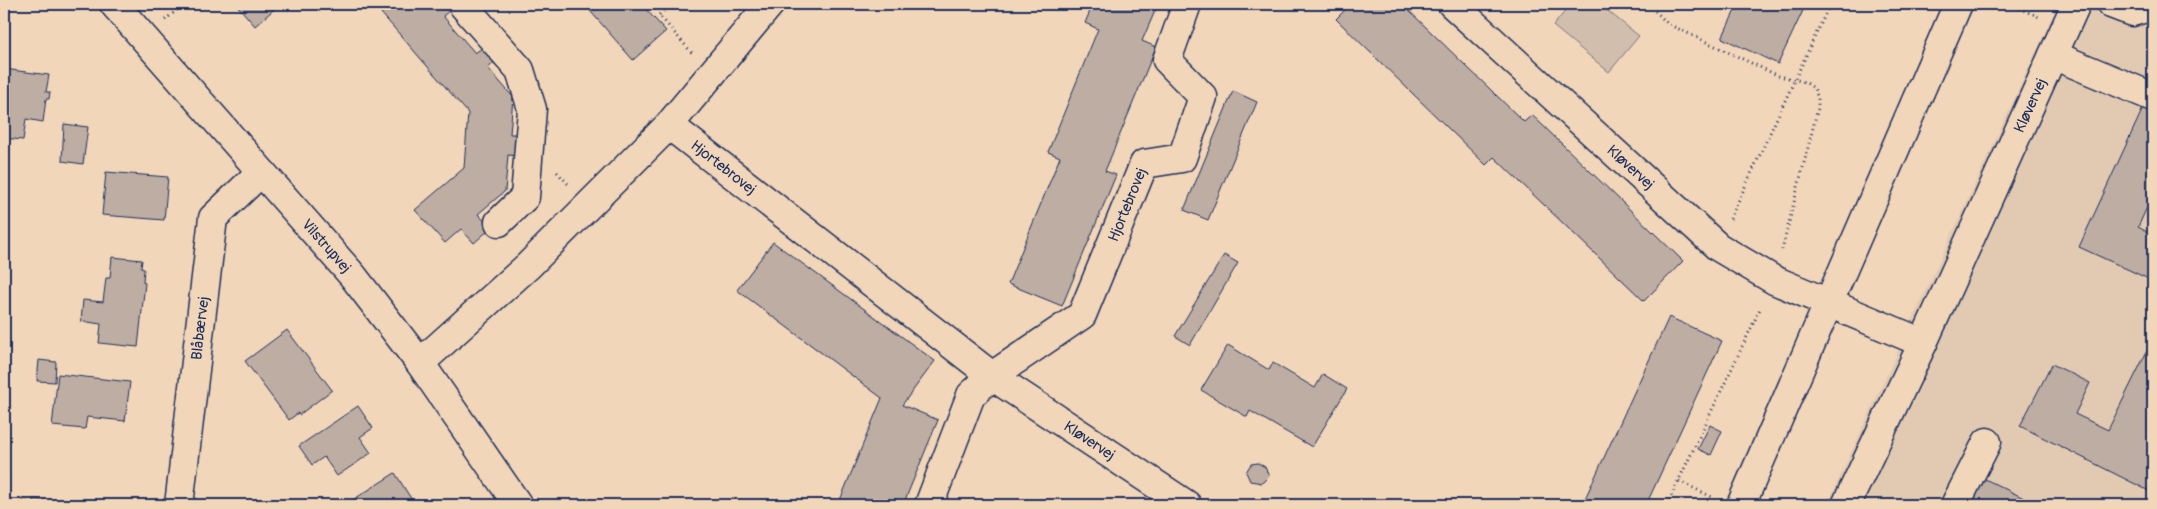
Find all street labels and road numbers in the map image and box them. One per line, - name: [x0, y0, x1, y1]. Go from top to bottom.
- street label: Kløvervej: [2010, 75, 2051, 136]
- street label: Hjortebrovej: [687, 136, 760, 199]
- street label: Kløvervej: [1603, 141, 1658, 194]
- street label: Hjortebrovej: [1104, 165, 1151, 244]
- street label: Vilstrupvej: [298, 215, 355, 277]
- street label: Blåbærvej: [187, 295, 213, 361]
- street label: Kløvervej: [1060, 417, 1119, 464]

